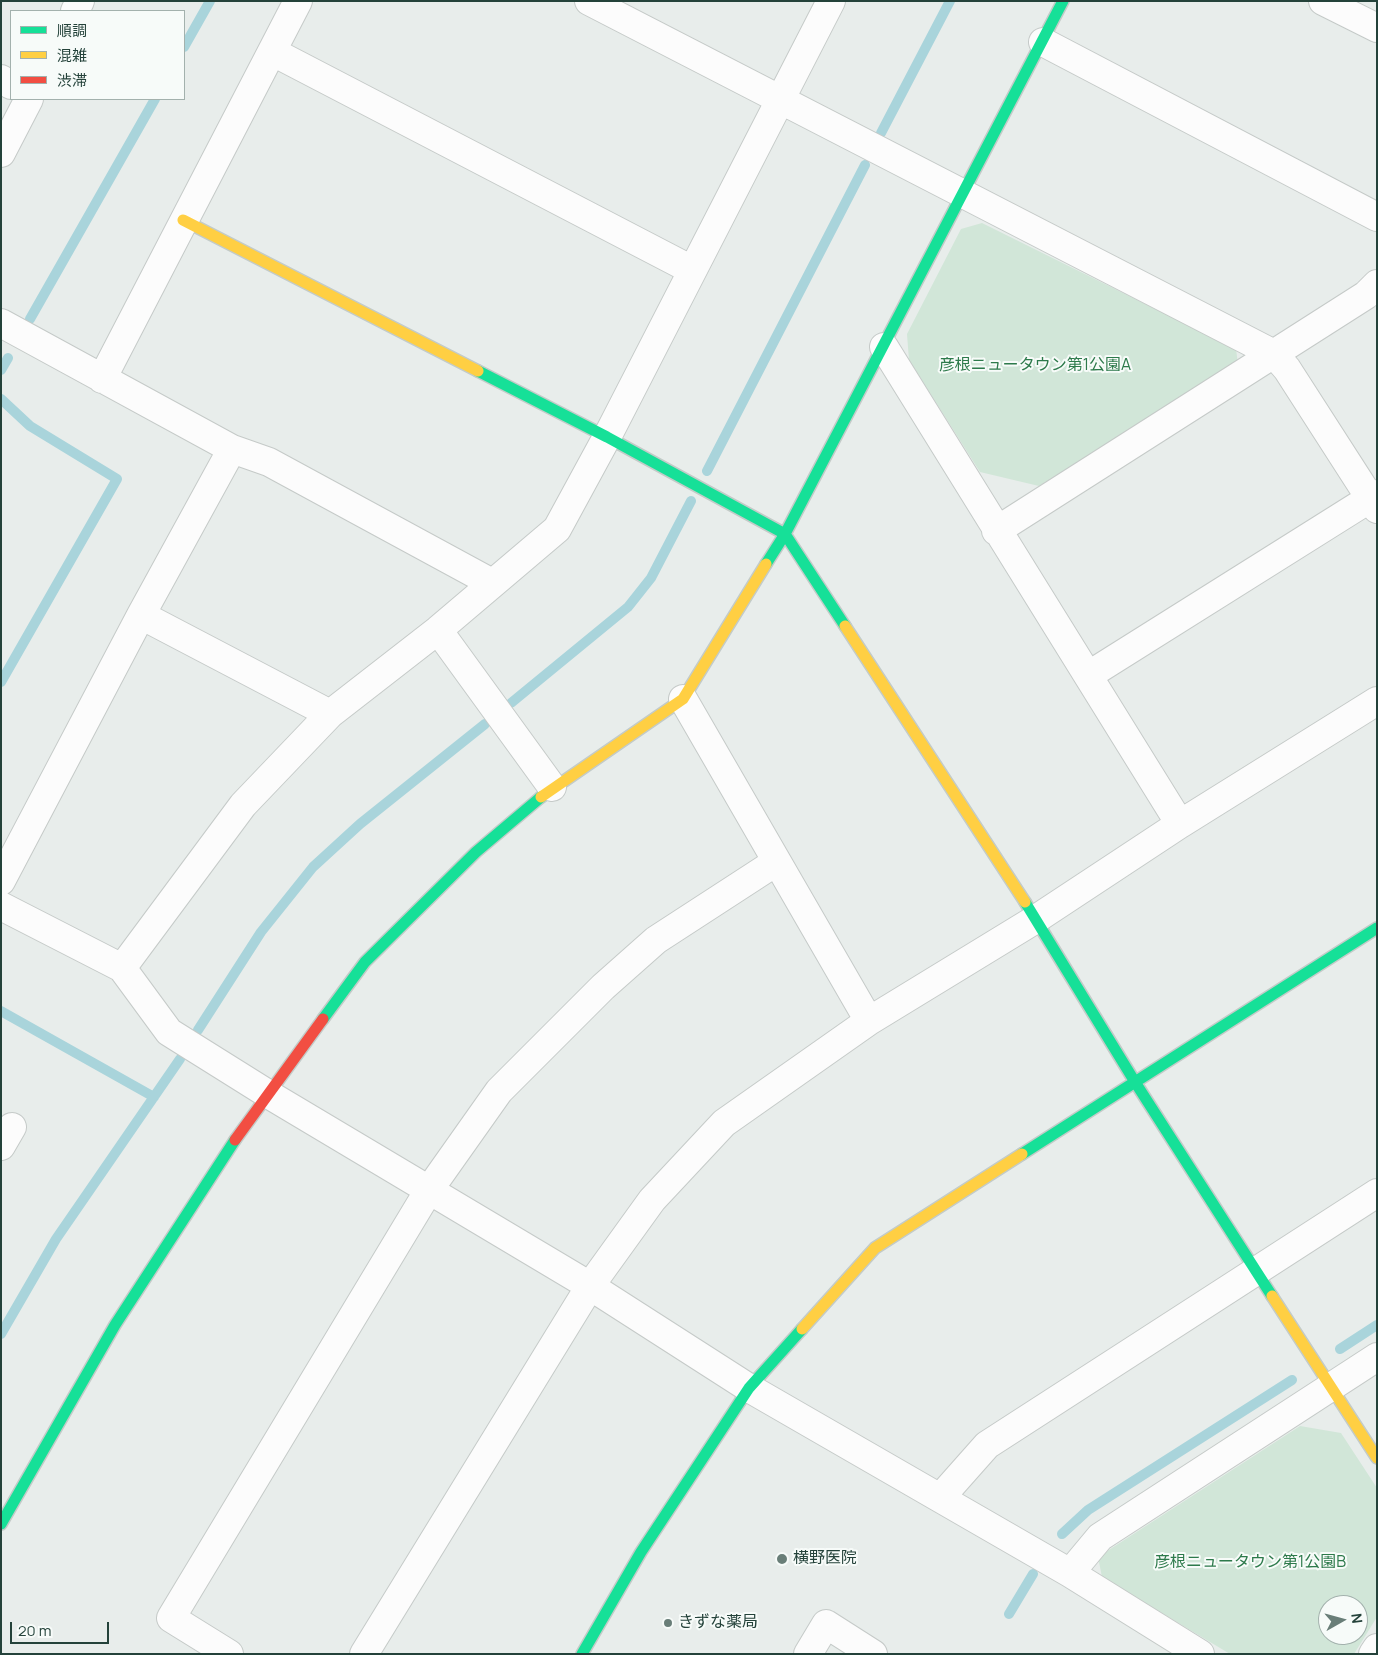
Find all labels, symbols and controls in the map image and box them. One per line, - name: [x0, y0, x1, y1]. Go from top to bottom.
- legend: [10, 10, 185, 100]
- text: 順調: [57, 20, 87, 41]
- text: 混雑: [57, 45, 87, 66]
- text: 渋滞: [57, 70, 87, 91]
- park label: 彦根ニュータウン第1公園A: [939, 356, 1131, 376]
- place label: 横野医院: [793, 1549, 857, 1569]
- marker: 横野医院: [775, 1552, 789, 1566]
- park label: 彦根ニュータウン第1公園B: [1154, 1553, 1346, 1573]
- north arrow: [1318, 1595, 1368, 1645]
- scale bar: [12, 1612, 111, 1644]
- text: N: [1347, 1612, 1367, 1624]
- place label: きずな薬局: [678, 1613, 758, 1633]
- marker: きずな薬局: [662, 1617, 674, 1629]
- text: 20 m: [18, 1620, 51, 1641]

